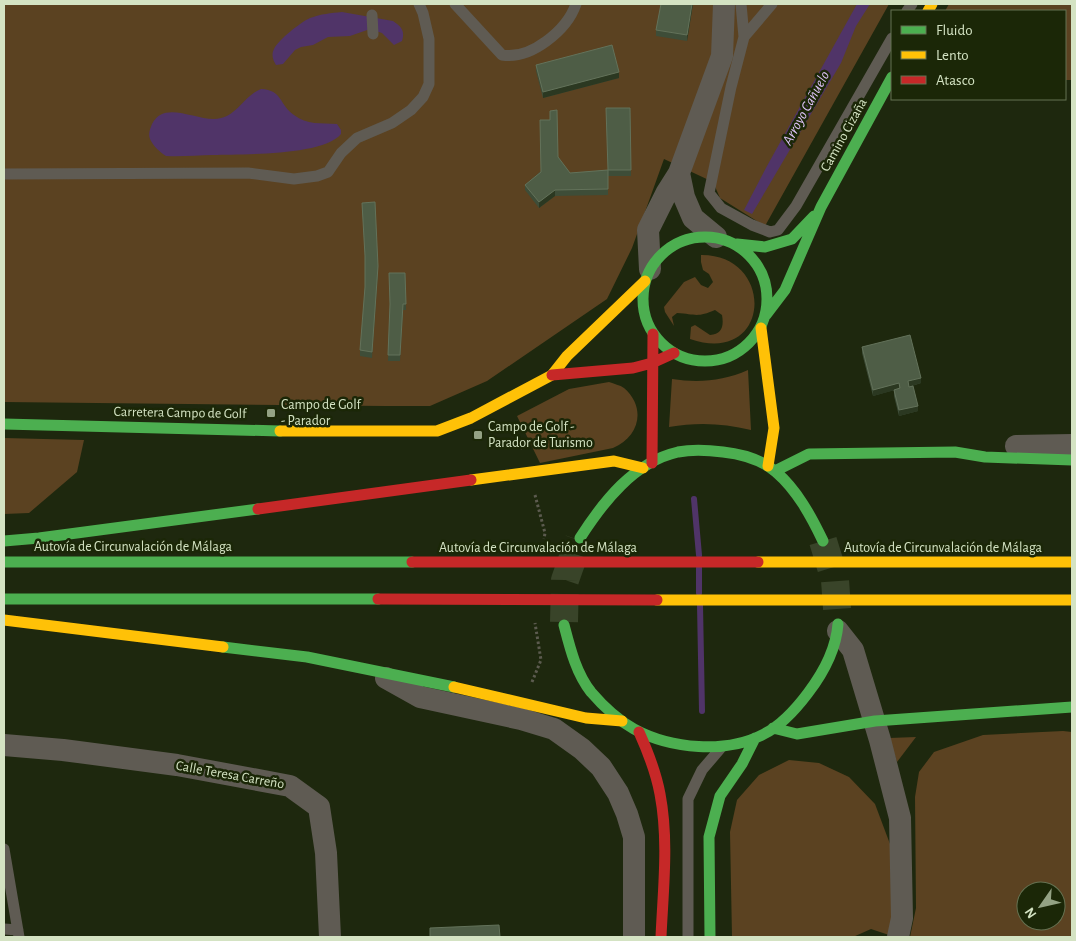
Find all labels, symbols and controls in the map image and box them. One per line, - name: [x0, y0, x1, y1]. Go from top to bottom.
- legend: [891, 10, 1066, 100]
- text: Fluido: [936, 23, 973, 38]
- text: Lento: [936, 48, 969, 63]
- water label: Arroyo Cañuelo: [779, 69, 832, 148]
- text: Atasco: [936, 73, 975, 88]
- street label: Camino Cizaña: [818, 96, 870, 174]
- place label: Campo de Golf - Parador: [281, 398, 362, 428]
- street label: Carretera Campo de Golf: [113, 405, 247, 421]
- marker: Campo de Golf - Parador: [265, 407, 277, 419]
- place label: Campo de Golf - Parador de Turismo: [488, 420, 593, 450]
- marker: Campo de Golf - Parador de Turismo: [472, 429, 484, 441]
- street label: Autovía de Circunvalación de Málaga: [34, 540, 233, 554]
- street label: Autovía de Circunvalación de Málaga: [439, 541, 638, 555]
- street label: Autovía de Circunvalación de Málaga: [844, 541, 1043, 555]
- street label: Calle Teresa Carreño: [175, 759, 285, 791]
- north arrow: [1016, 881, 1066, 931]
- text: N: [1023, 905, 1040, 921]

